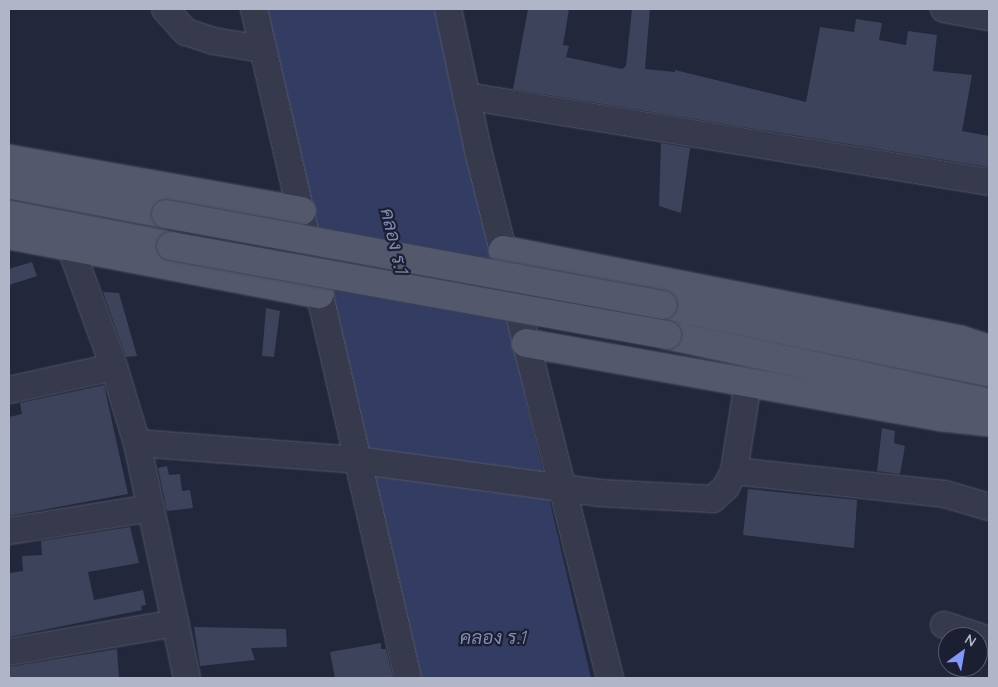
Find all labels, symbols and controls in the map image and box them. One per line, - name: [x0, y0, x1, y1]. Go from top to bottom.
- water label: คลอง ร.1: [375, 206, 413, 276]
- water label: คลอง ร.1: [460, 627, 526, 649]
- north arrow: [938, 627, 988, 677]
- text: N: [961, 630, 980, 650]

